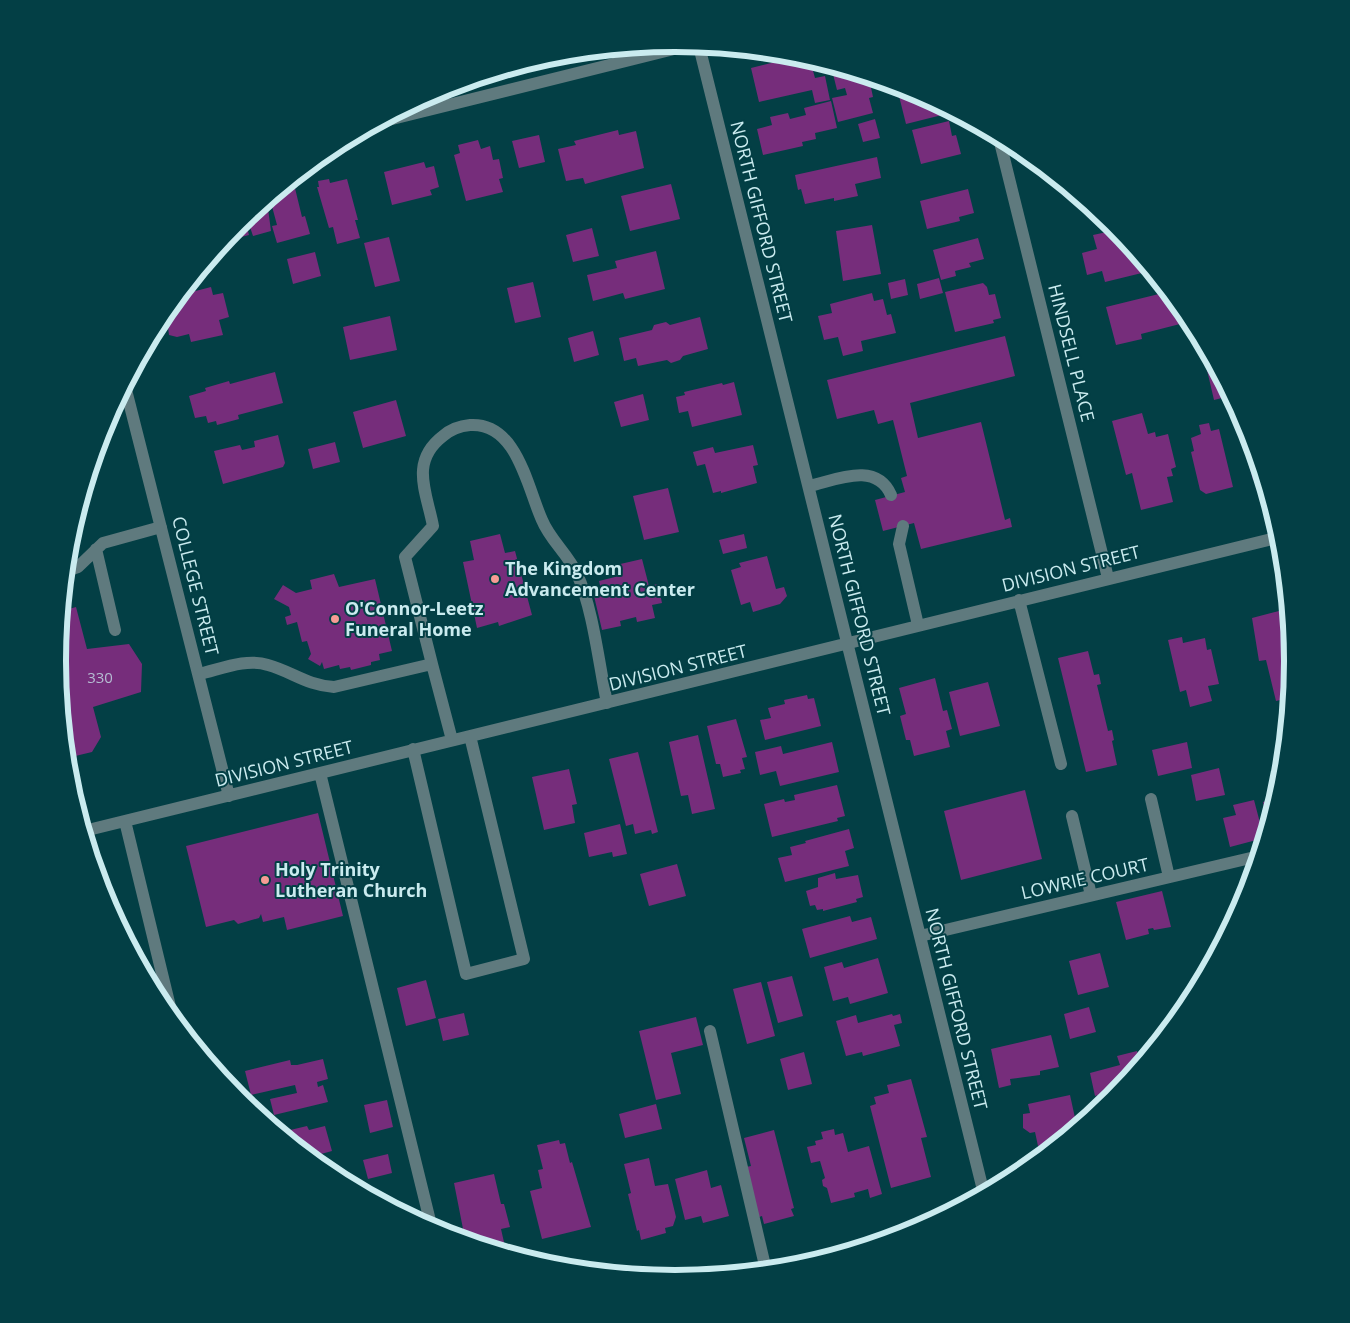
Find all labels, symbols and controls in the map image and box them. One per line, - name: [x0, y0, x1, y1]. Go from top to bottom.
- street label: NORTH GIFFORD STREET: [725, 118, 799, 325]
- street label: HINDSELL PLACE: [1043, 281, 1101, 424]
- street label: NORTH GIFFORD STREET: [823, 511, 897, 718]
- street label: COLLEGE STREET: [167, 514, 225, 658]
- street label: DIVISION STREET: [999, 539, 1143, 597]
- place label: The Kingdom Advancement Center: [505, 556, 695, 601]
- marker: The Kingdom Advancement Center: [489, 573, 501, 585]
- place label: O'Connor-Leetz Funeral Home: [345, 596, 484, 641]
- marker: O'Connor-Leetz Funeral Home: [329, 613, 341, 625]
- street label: DIVISION STREET: [606, 638, 750, 696]
- house number: 330: [87, 667, 113, 687]
- street label: DIVISION STREET: [212, 734, 356, 792]
- street label: LOWRIE COURT: [1019, 852, 1151, 904]
- place label: Holy Trinity Lutheran Church: [275, 857, 427, 902]
- marker: Holy Trinity Lutheran Church: [259, 874, 271, 886]
- street label: NORTH GIFFORD STREET: [920, 905, 994, 1112]

